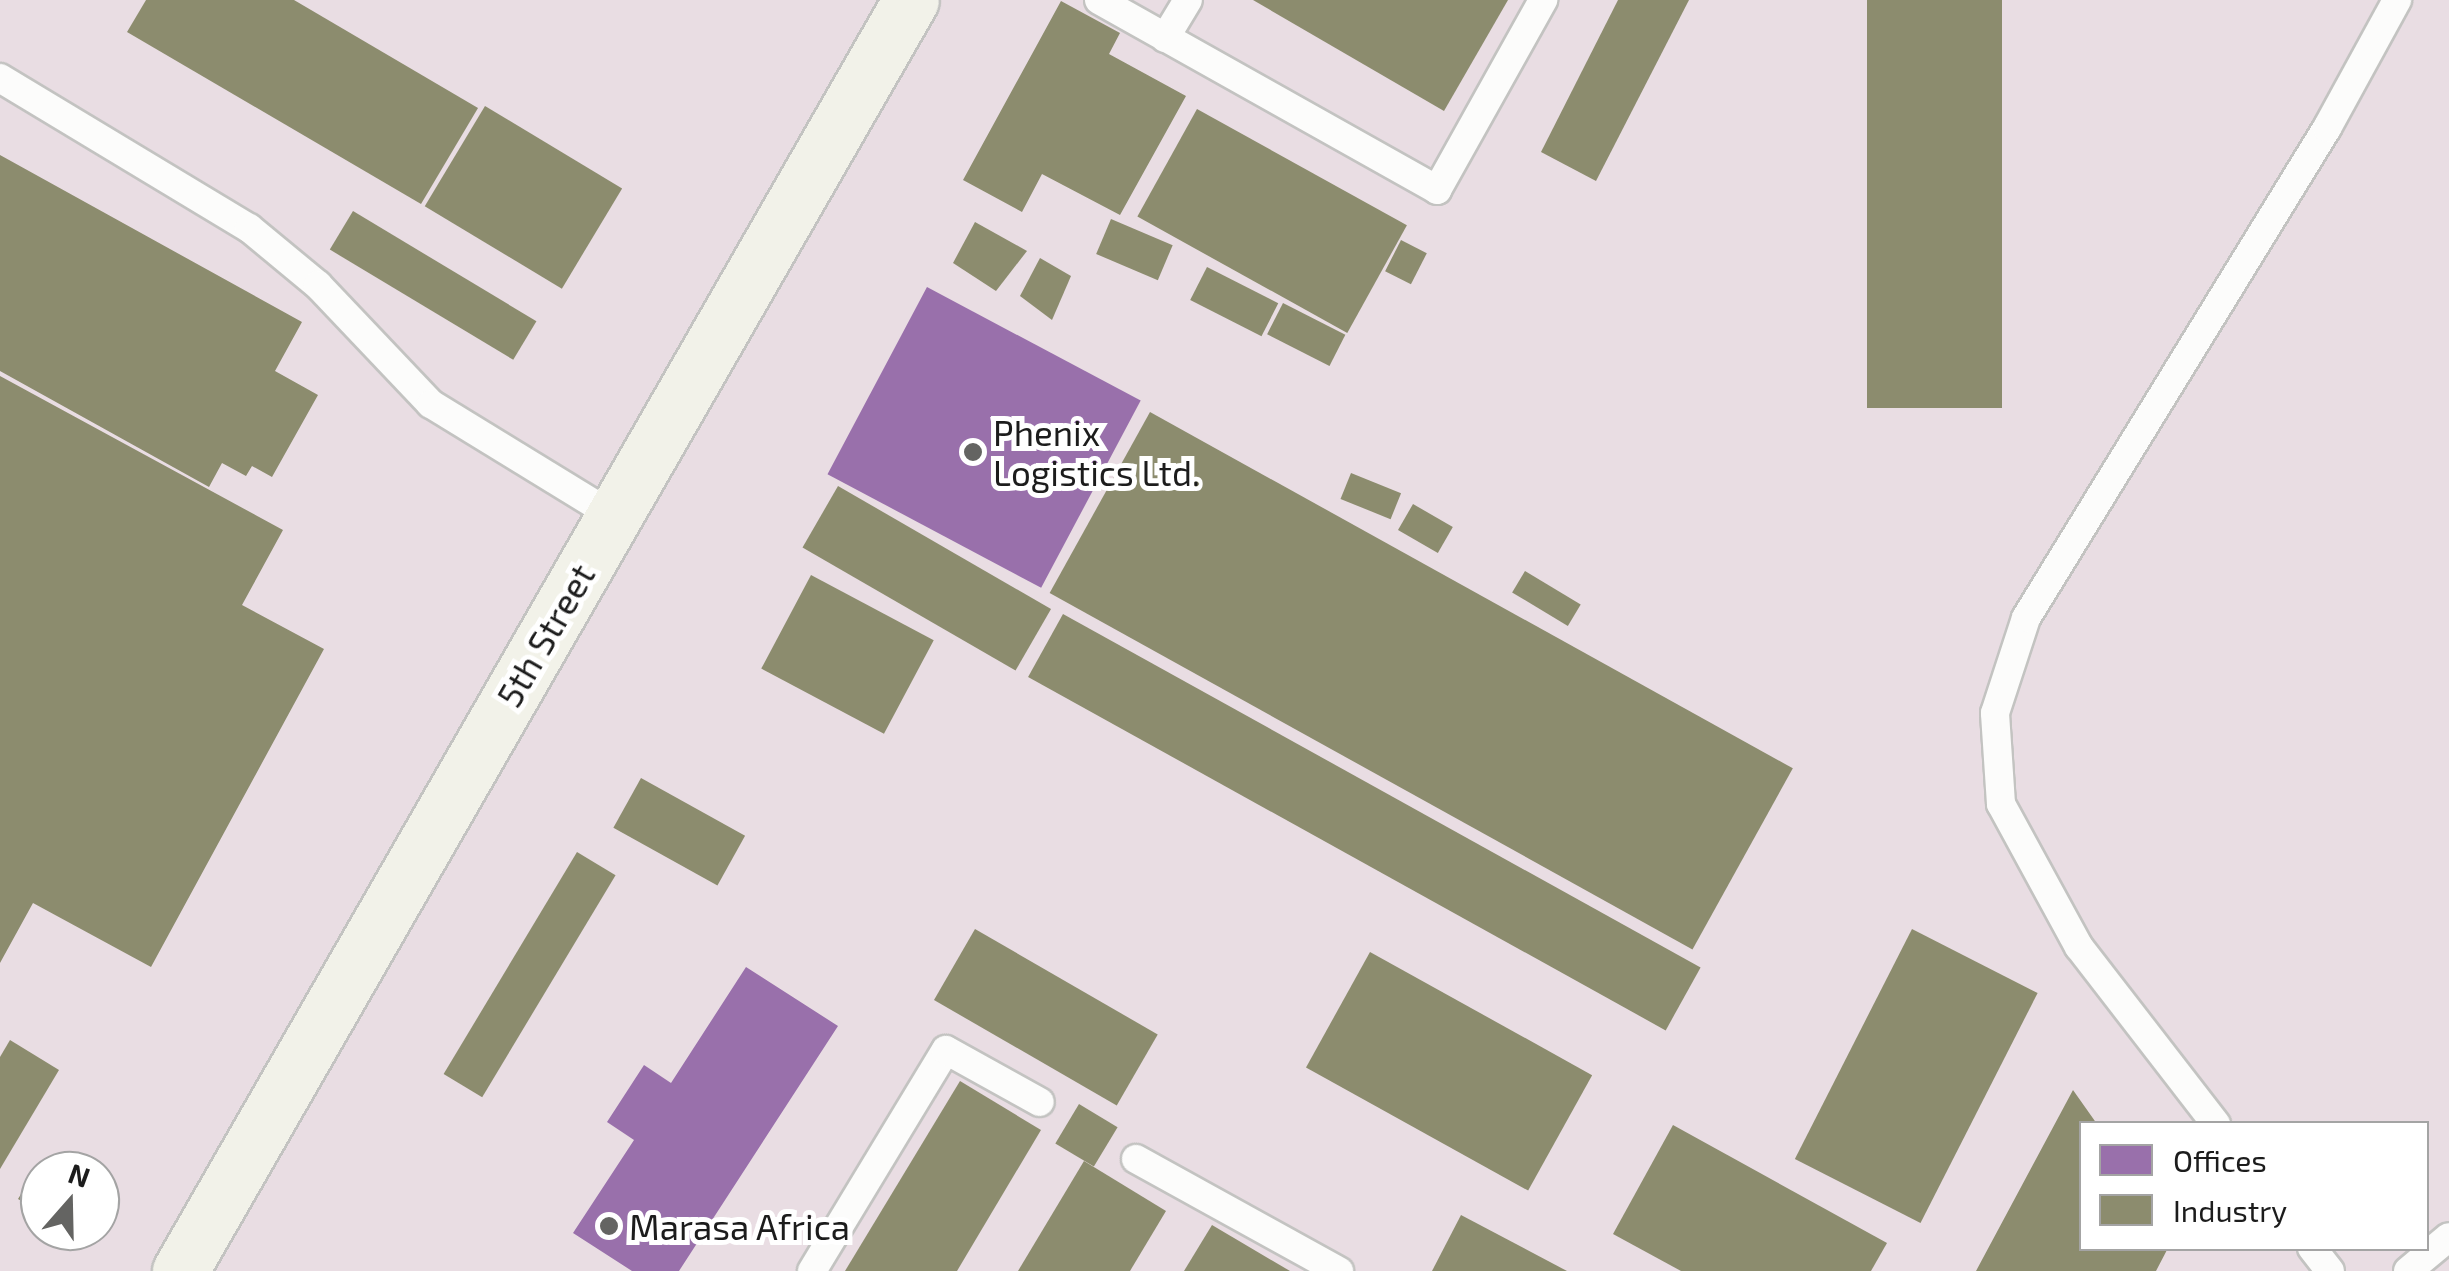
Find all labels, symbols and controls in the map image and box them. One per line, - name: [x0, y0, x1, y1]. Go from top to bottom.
- place label: Phenix Logistics Ltd.: [993, 411, 1200, 493]
- marker: Phenix Logistics Ltd.: [962, 441, 984, 463]
- street label: 5th Street: [487, 556, 603, 714]
- legend: [2079, 1121, 2429, 1251]
- text: Offices: [2173, 1142, 2267, 1178]
- north arrow: [20, 1151, 120, 1251]
- text: N: [64, 1155, 95, 1194]
- text: Industry: [2173, 1192, 2287, 1228]
- place label: Marasa Africa: [629, 1205, 851, 1247]
- marker: Marasa Africa: [598, 1215, 620, 1237]

